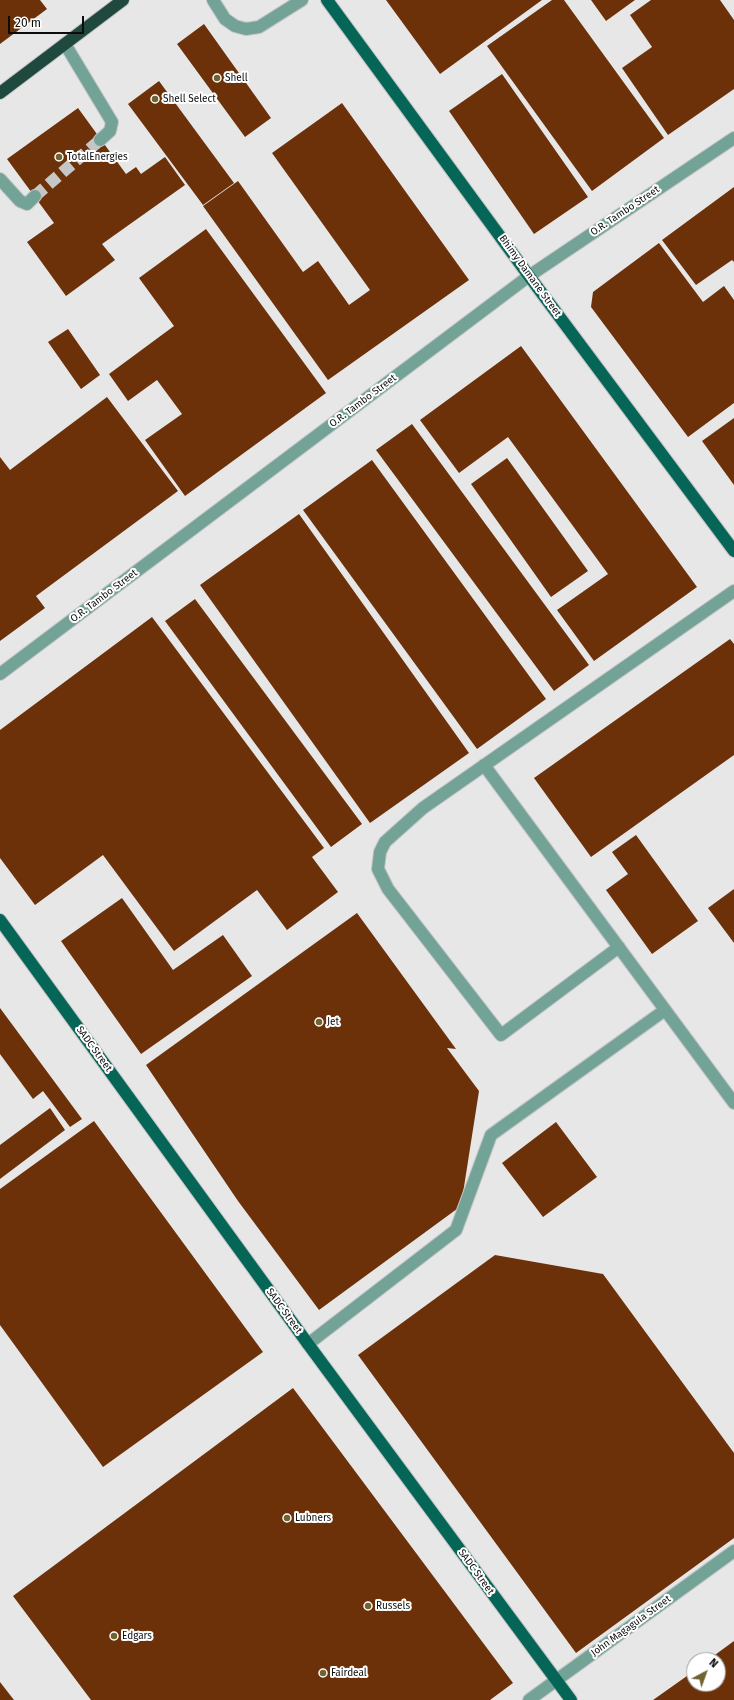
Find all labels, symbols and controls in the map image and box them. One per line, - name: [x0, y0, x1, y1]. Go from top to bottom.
- scale bar: [10, 8, 86, 34]
- text: 20 m: [15, 16, 41, 30]
- place label: Shell: [225, 72, 248, 84]
- marker: Shell: [212, 73, 222, 83]
- place label: Shell Select: [163, 93, 216, 105]
- marker: Shell Select: [150, 94, 160, 104]
- place label: TotalEnergies: [67, 151, 128, 163]
- marker: TotalEnergies: [54, 152, 64, 162]
- street label: O.R. Tambo Street: [588, 184, 662, 238]
- street label: Bhimy Damane Street: [496, 233, 564, 319]
- street label: O.R. Tambo Street: [327, 372, 399, 430]
- street label: O.R. Tambo Street: [68, 567, 140, 625]
- place label: Jet: [327, 1016, 339, 1028]
- marker: Jet: [314, 1017, 324, 1027]
- street label: SADC Street: [74, 1024, 114, 1074]
- street label: SADC Street: [264, 1286, 304, 1336]
- place label: Lubners: [295, 1512, 331, 1524]
- marker: Lubners: [282, 1513, 292, 1523]
- street label: SADC Street: [456, 1547, 496, 1597]
- street label: John Magagula Street: [589, 1593, 673, 1659]
- place label: Russels: [376, 1600, 410, 1612]
- marker: Russels: [363, 1601, 373, 1611]
- place label: Edgars: [122, 1630, 152, 1642]
- marker: Edgars: [109, 1631, 119, 1641]
- north arrow: [686, 1652, 726, 1692]
- text: N: [707, 1656, 721, 1671]
- place label: Fairdeal: [331, 1667, 367, 1679]
- marker: Fairdeal: [318, 1668, 328, 1678]

